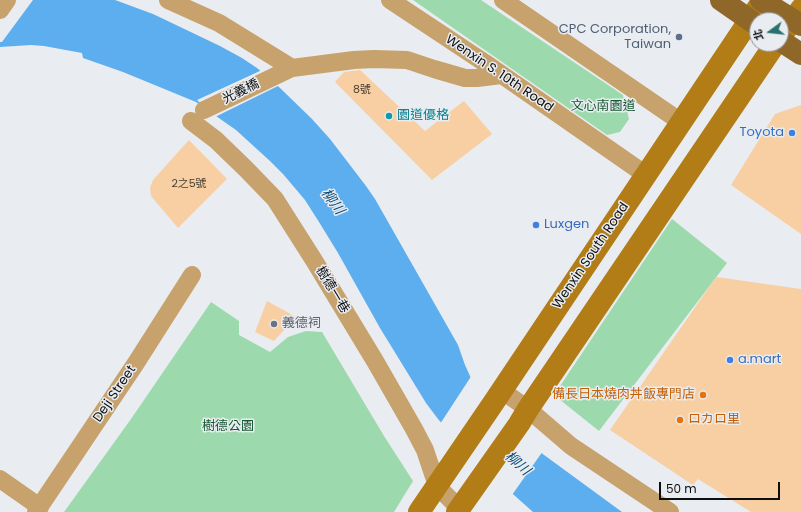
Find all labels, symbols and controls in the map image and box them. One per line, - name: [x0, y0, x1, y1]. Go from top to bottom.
- north arrow: [749, 12, 789, 52]
- place label: CPC Corporation, Taiwan: [559, 22, 671, 53]
- text: 北: [749, 27, 768, 42]
- street label: Wenxin S. 10th Road: [442, 32, 556, 116]
- marker: CPC Corporation, Taiwan: [674, 32, 684, 42]
- street label: 光義橋: [220, 76, 262, 108]
- house number: 8號: [353, 83, 371, 97]
- park label: 文心南園道: [571, 99, 635, 115]
- place label: 園道優格: [397, 108, 449, 124]
- marker: 園道優格: [384, 111, 394, 121]
- place label: Toyota: [739, 125, 784, 141]
- marker: Toyota: [787, 128, 797, 138]
- house number: 2之5號: [171, 177, 207, 191]
- water label: 柳川: [317, 186, 347, 218]
- street label: Wenxin South Road: [550, 200, 632, 312]
- place label: Luxgen: [544, 217, 589, 233]
- marker: Luxgen: [531, 220, 541, 230]
- street label: 樹德一巷: [312, 264, 352, 316]
- place label: 義德祠: [282, 316, 321, 332]
- marker: 義德祠: [269, 319, 279, 329]
- place label: a.mart: [738, 352, 781, 368]
- marker: a.mart: [725, 355, 735, 365]
- street label: Deji Street: [90, 363, 140, 425]
- place label: 備長日本燒肉丼飯專門店: [552, 387, 695, 403]
- marker: 備長日本燒肉丼飯專門店: [698, 390, 708, 400]
- place label: ロカロ里: [688, 412, 740, 428]
- marker: ロカロ里: [675, 415, 685, 425]
- park label: 樹德公園: [202, 419, 254, 435]
- water label: 柳川: [501, 448, 533, 480]
- scale bar: [661, 474, 782, 500]
- text: 50 m: [666, 480, 697, 497]

